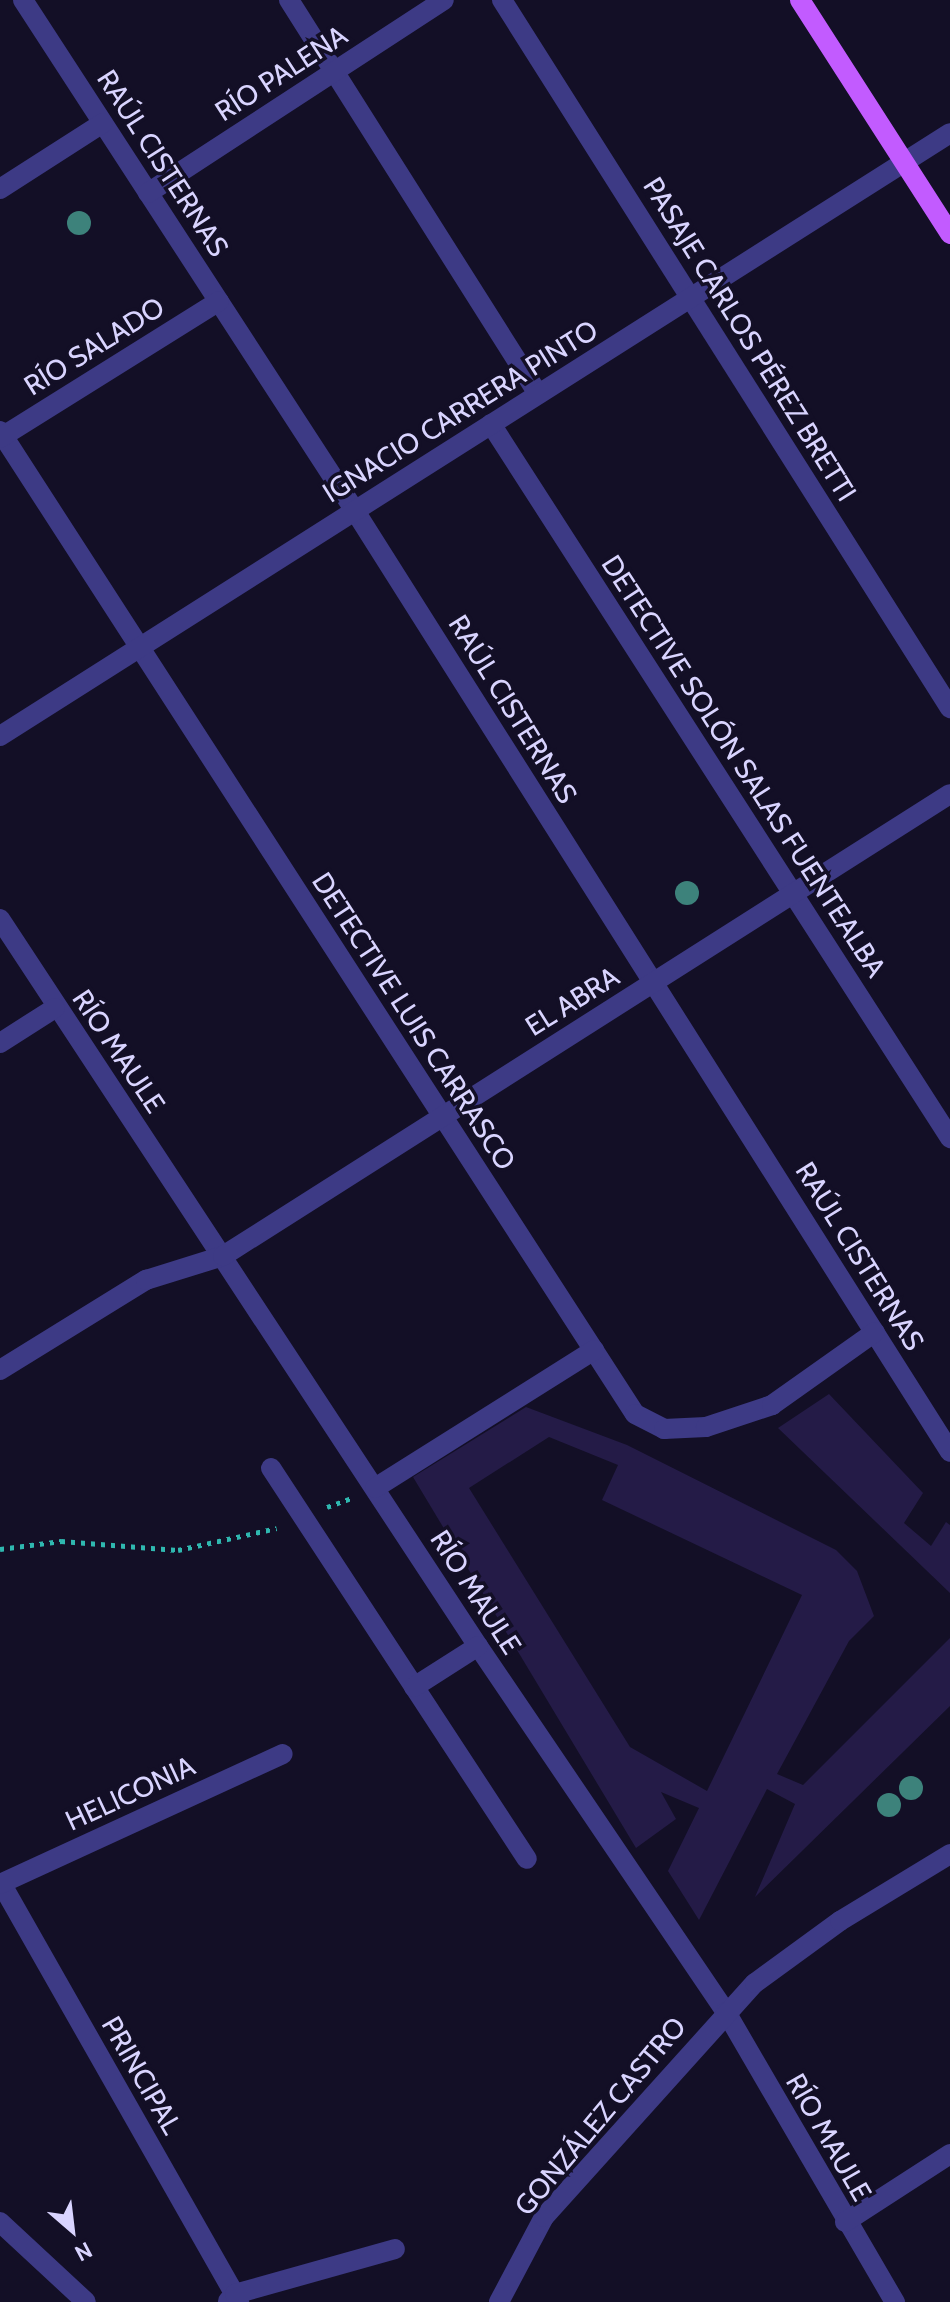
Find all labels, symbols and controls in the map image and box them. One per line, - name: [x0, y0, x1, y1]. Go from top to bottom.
- street label: RÍO PALENA: [209, 18, 353, 128]
- street label: RAÚL CISTERNAS: [90, 63, 236, 263]
- street label: PASAJE CARLOS PÉREZ BRETTI: [636, 171, 864, 507]
- street label: RÍO SALADO: [18, 290, 170, 402]
- street label: IGNACIO CARRERA PINTO: [316, 313, 604, 509]
- street label: DETECTIVE SOLÓN SALAS FUENTEALBA: [595, 549, 893, 983]
- street label: RAÚL CISTERNAS: [442, 609, 584, 809]
- street label: DETECTIVE LUIS CARRASCO: [305, 866, 523, 1176]
- street label: EL ABRA: [519, 959, 625, 1043]
- street label: RÍO MAULE: [66, 983, 172, 1119]
- street label: RAÚL CISTERNAS: [789, 1156, 931, 1356]
- street label: RÍO MAULE: [423, 1524, 529, 1660]
- street label: HELICONIA: [60, 1748, 200, 1838]
- street label: PRINCIPAL: [95, 2010, 189, 2140]
- street label: GONZÁLEZ CASTRO: [507, 2010, 693, 2222]
- street label: RÍO MAULE: [779, 2067, 879, 2207]
- north arrow: [32, 2190, 112, 2270]
- text: N: [70, 2236, 97, 2267]

